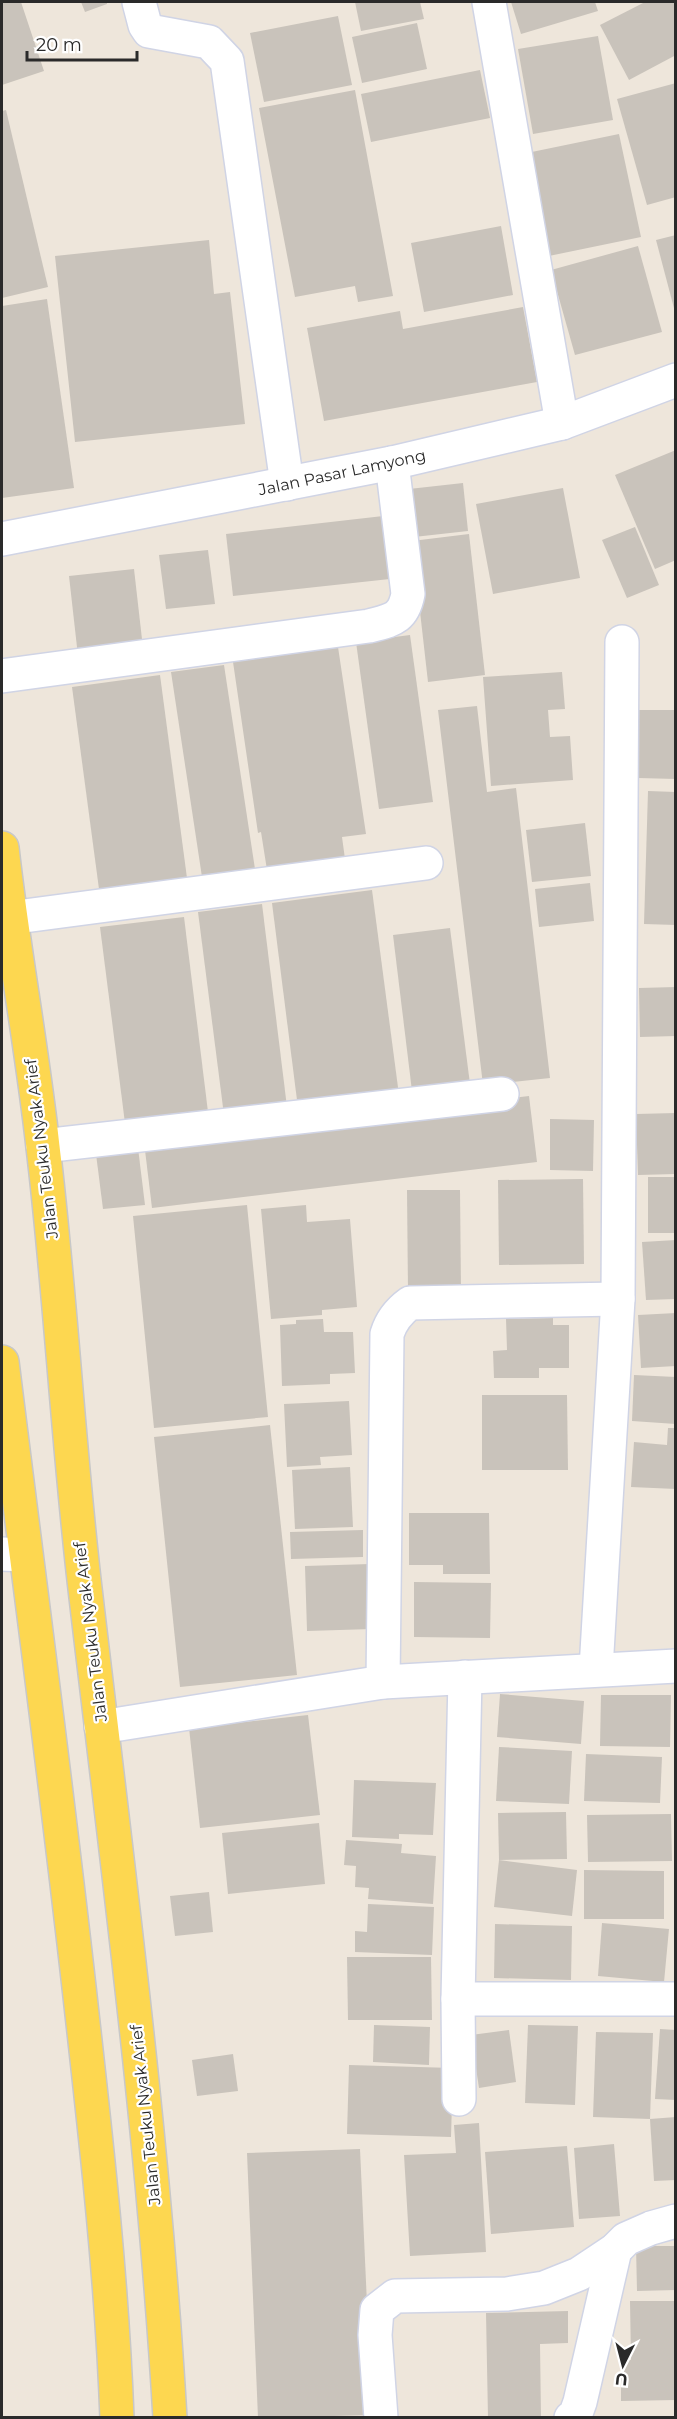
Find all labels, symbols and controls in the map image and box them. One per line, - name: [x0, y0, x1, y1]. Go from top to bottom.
- scale bar: [27, 24, 136, 62]
- text: 20 m: [36, 34, 82, 56]
- street label: Jalan Pasar Lamyong: [256, 445, 427, 500]
- street label: Jalan Teuku Nyak Arief: [21, 1057, 62, 1241]
- street label: Jalan Teuku Nyak Arief: [70, 1540, 111, 1724]
- street label: Jalan Teuku Nyak Arief: [127, 2023, 165, 2207]
- north arrow: [593, 2335, 653, 2395]
- text: U: [614, 2369, 629, 2390]

